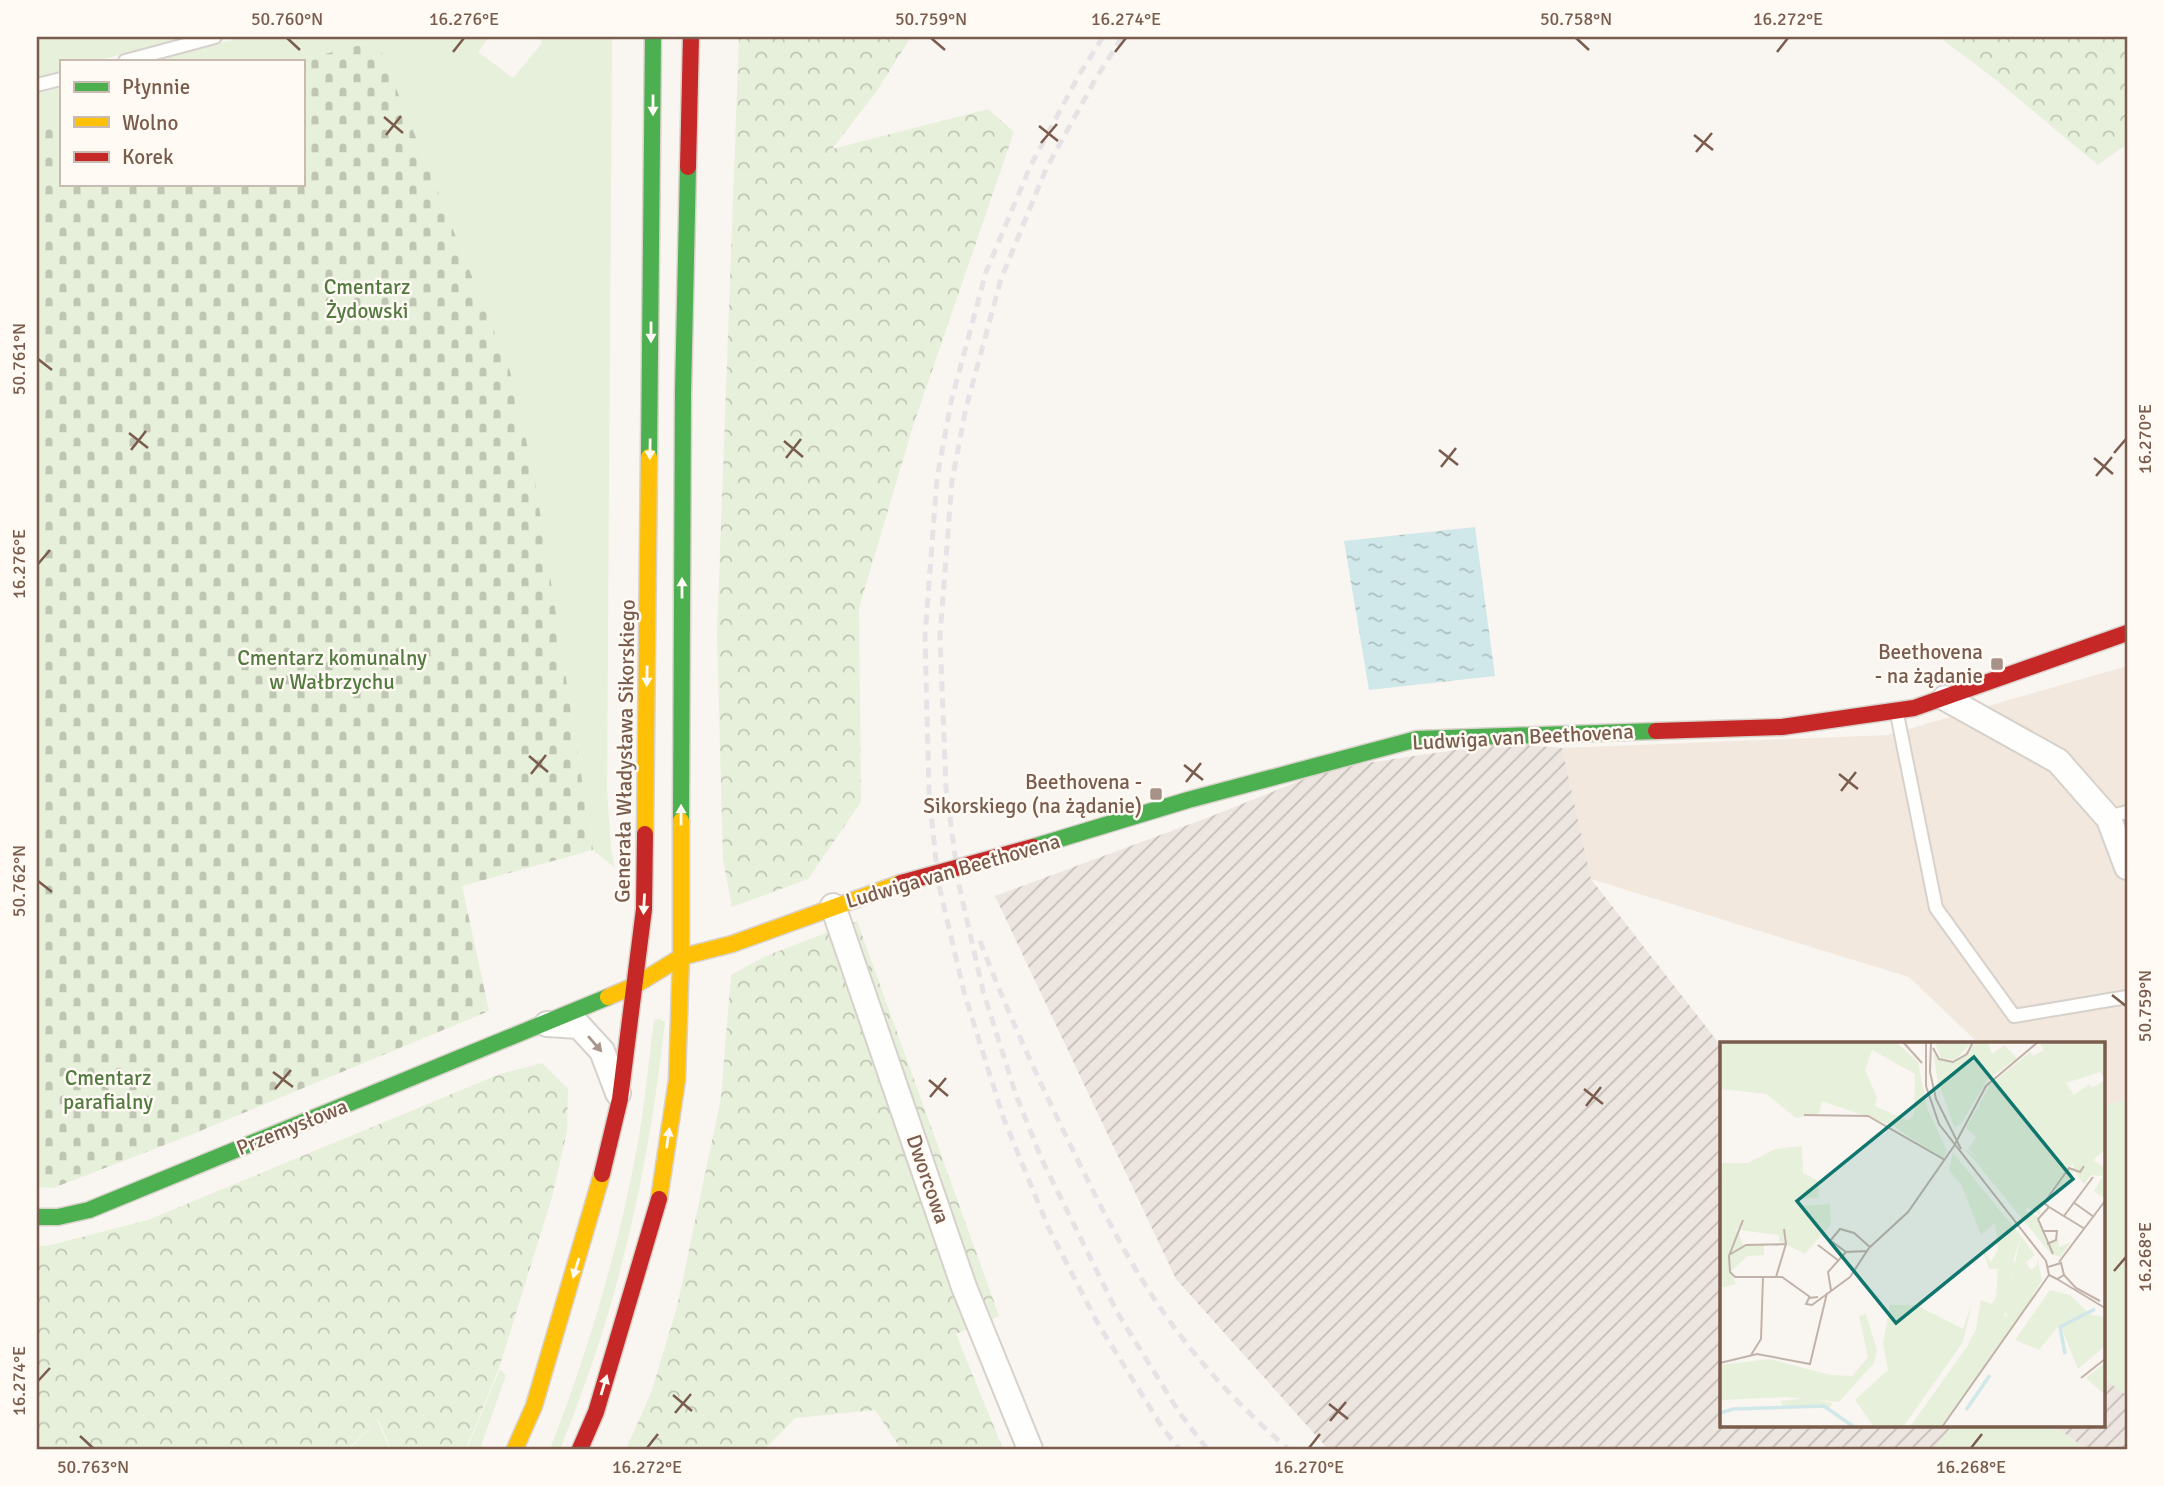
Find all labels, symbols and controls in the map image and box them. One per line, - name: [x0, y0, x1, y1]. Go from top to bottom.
- text: 50.760°N: [251, 8, 323, 30]
- text: 16.276°E: [429, 8, 499, 30]
- text: 50.759°N: [895, 8, 967, 30]
- text: 16.274°E: [1091, 8, 1161, 30]
- text: 50.758°N: [1540, 8, 1612, 30]
- text: 16.272°E: [1753, 8, 1823, 30]
- legend: [60, 60, 304, 186]
- text: Płynnie: [122, 74, 190, 100]
- one-way arrow: [647, 94, 659, 116]
- text: Wolno: [122, 110, 178, 136]
- text: Korek: [122, 144, 174, 170]
- park label: Cmentarz Żydowski: [324, 274, 410, 324]
- one-way arrow: [645, 322, 657, 344]
- text: 50.761°N: [8, 323, 30, 395]
- text: 16.270°E: [2134, 404, 2156, 474]
- one-way arrow: [644, 438, 656, 460]
- text: 16.276°E: [8, 529, 30, 599]
- one-way arrow: [676, 577, 688, 599]
- street label: Generała Władysława Sikorskiego: [609, 599, 641, 903]
- place label: Beethovena - na żądanie: [1875, 639, 1983, 689]
- park label: Cmentarz komunalny w Wałbrzychu: [237, 645, 427, 695]
- marker: Beethovena - na żądanie: [1989, 656, 2005, 672]
- one-way arrow: [642, 665, 653, 687]
- street label: Ludwiga van Beethovena: [1412, 718, 1634, 756]
- place label: Beethovena - Sikorskiego (na żądanie): [923, 769, 1142, 819]
- marker: Beethovena - Sikorskiego (na żądanie): [1148, 786, 1164, 802]
- one-way arrow: [675, 804, 687, 826]
- street label: Ludwiga van Beethovena: [843, 828, 1063, 914]
- text: 50.762°N: [8, 845, 30, 917]
- one-way arrow: [638, 893, 649, 915]
- text: 50.759°N: [2134, 970, 2156, 1042]
- one-way arrow: [587, 1036, 602, 1053]
- inset map: [1720, 1042, 2104, 1426]
- park label: Cmentarz parafialny: [63, 1065, 153, 1115]
- street label: Przemysłowa: [233, 1093, 351, 1161]
- one-way arrow: [663, 1127, 674, 1149]
- street label: Dworcowa: [901, 1131, 955, 1227]
- text: 16.268°E: [2134, 1222, 2156, 1292]
- one-way arrow: [570, 1257, 580, 1278]
- text: 16.274°E: [8, 1346, 30, 1416]
- one-way arrow: [599, 1375, 609, 1396]
- text: 50.763°N: [57, 1456, 129, 1478]
- text: 16.272°E: [612, 1456, 682, 1478]
- text: 16.270°E: [1274, 1456, 1344, 1478]
- text: 16.268°E: [1936, 1456, 2006, 1478]

